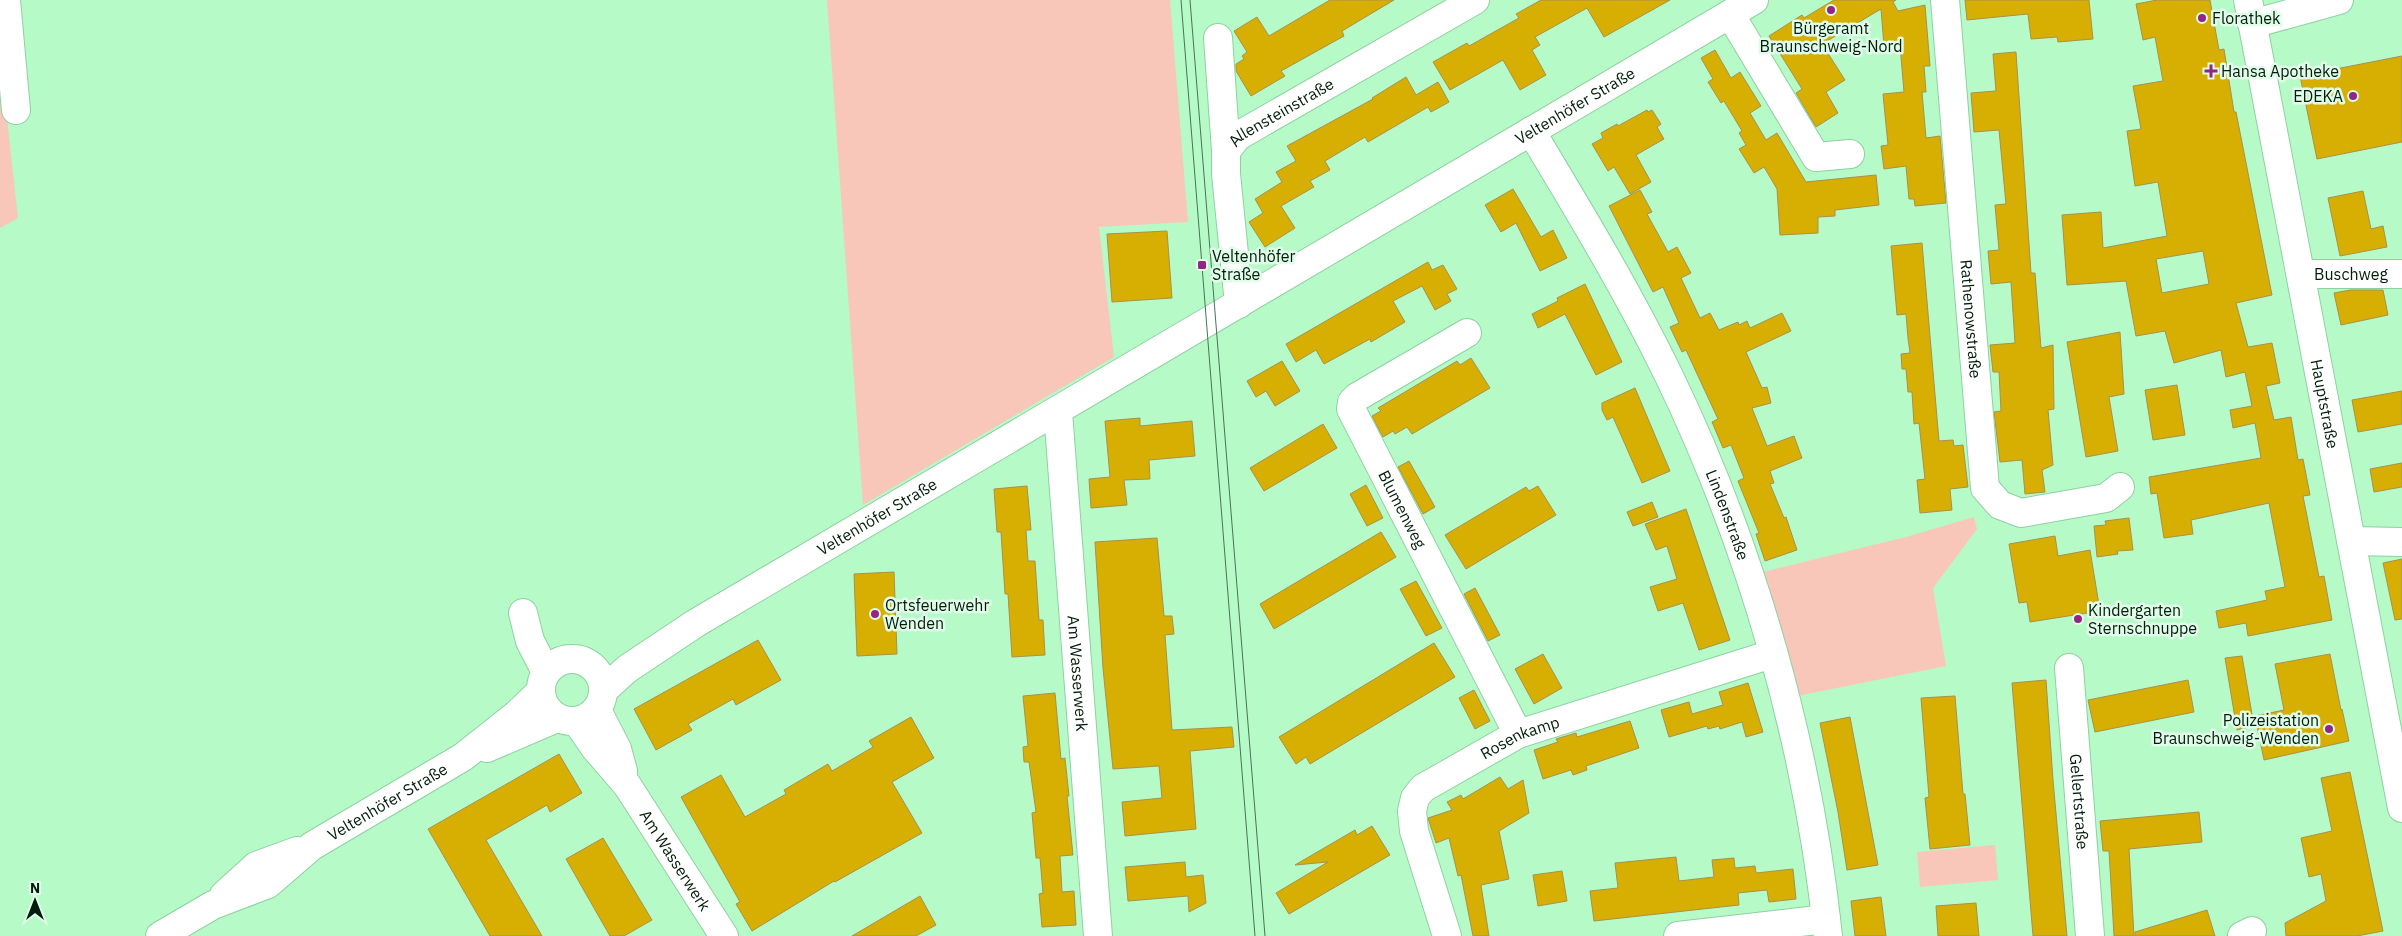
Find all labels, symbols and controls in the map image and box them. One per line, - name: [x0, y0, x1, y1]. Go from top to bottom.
- marker: Bürgeramt Braunschweig-Nord: [1825, 4, 1837, 16]
- place label: Florathek: [2212, 8, 2281, 28]
- marker: Florathek: [2196, 12, 2208, 24]
- place label: Bürgeramt Braunschweig-Nord: [1760, 18, 1902, 56]
- place label: Hansa Apotheke: [2221, 61, 2339, 81]
- street label: Veltenhöfer Straße: [1511, 62, 1639, 149]
- marker: Hansa Apotheke: [2205, 65, 2217, 77]
- street label: Allensteinstraße: [1224, 73, 1337, 150]
- place label: EDEKA: [2293, 86, 2343, 106]
- marker: EDEKA: [2347, 90, 2359, 102]
- place label: Veltenhöfer Straße: [1212, 246, 1296, 284]
- marker: Veltenhöfer Straße: [1196, 259, 1208, 271]
- street label: Rathenowstraße: [1956, 259, 1986, 379]
- street label: Buschweg: [2314, 264, 2388, 284]
- street label: Hauptstraße: [2307, 357, 2343, 450]
- street label: Lindenstraße: [1702, 466, 1754, 563]
- street label: Blumenweg: [1374, 467, 1431, 552]
- street label: Veltenhöfer Straße: [813, 473, 941, 560]
- place label: Ortsfeuerwehr Wenden: [885, 595, 989, 633]
- place label: Kindergarten Sternschnuppe: [2088, 600, 2197, 638]
- marker: Ortsfeuerwehr Wenden: [869, 608, 881, 620]
- marker: Kindergarten Sternschnuppe: [2072, 613, 2084, 625]
- street label: Am Wasserwerk: [1064, 615, 1092, 733]
- place label: Polizeistation Braunschweig-Wenden: [2152, 710, 2319, 748]
- street label: Rosenkamp: [1477, 712, 1562, 763]
- marker: Polizeistation Braunschweig-Wenden: [2323, 723, 2335, 735]
- street label: Gellertstraße: [2066, 753, 2093, 850]
- street label: Veltenhöfer Straße: [324, 758, 451, 845]
- street label: Am Wasserwerk: [636, 806, 715, 915]
- north arrow: [10, 876, 60, 926]
- text: N: [30, 879, 40, 897]

